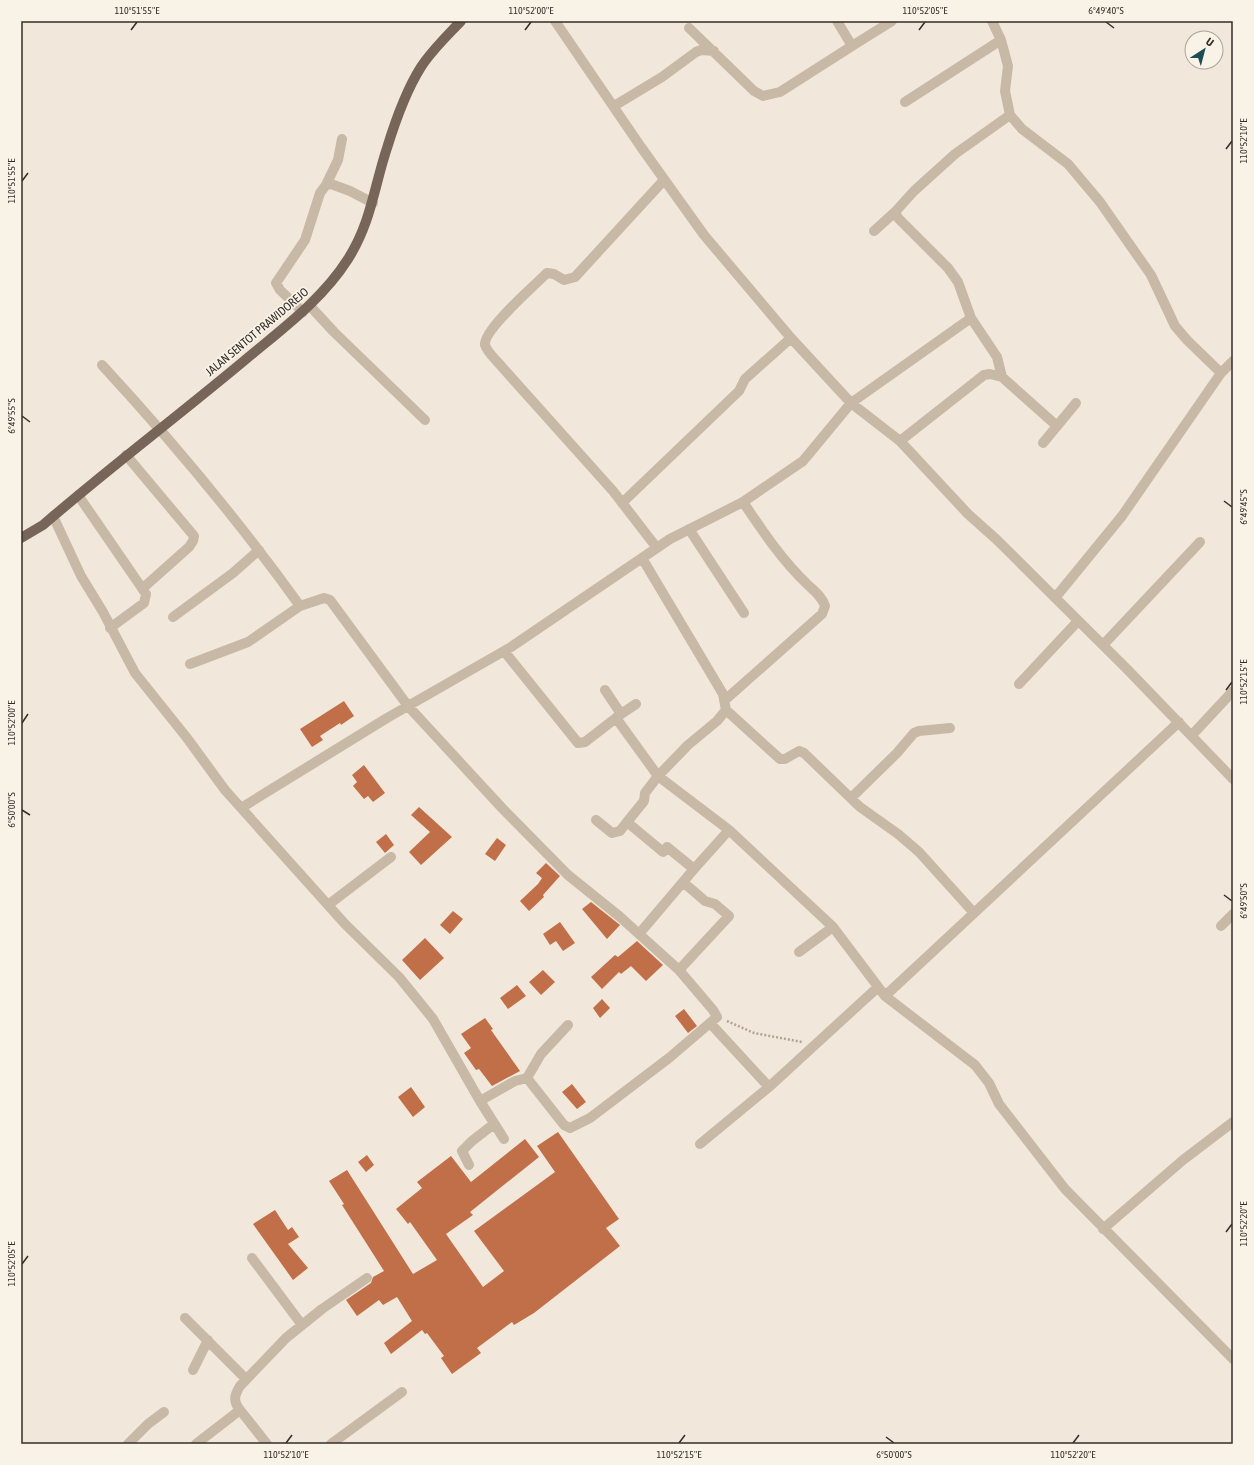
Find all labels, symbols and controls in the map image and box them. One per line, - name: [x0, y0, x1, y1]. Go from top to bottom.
- text: 110°51'55"E: [115, 5, 160, 16]
- text: 110°52'00"E: [509, 5, 554, 16]
- text: 110°52'05"E: [903, 5, 948, 16]
- text: 6°49'40"S: [1088, 5, 1124, 16]
- north arrow: [1184, 30, 1224, 70]
- text: U: [1204, 35, 1216, 49]
- text: 110°52'10"E: [1238, 118, 1249, 163]
- text: 110°51'55"E: [6, 158, 17, 203]
- street label: JALAN SENTOT PRAWIDOREJO: [203, 285, 311, 379]
- text: 6°49'55"S: [6, 398, 17, 434]
- text: 6°49'45"S: [1238, 489, 1249, 525]
- text: 110°52'15"E: [1238, 659, 1249, 704]
- text: 110°52'00"E: [6, 700, 17, 745]
- text: 6°50'00"S: [6, 792, 17, 828]
- text: 6°49'50"S: [1238, 883, 1249, 919]
- text: 110°52'20"E: [1238, 1201, 1249, 1246]
- text: 110°52'05"E: [6, 1241, 17, 1286]
- text: 110°52'10"E: [264, 1449, 309, 1460]
- text: 110°52'15"E: [657, 1449, 702, 1460]
- text: 6°50'00"S: [876, 1449, 912, 1460]
- text: 110°52'20"E: [1051, 1449, 1096, 1460]

